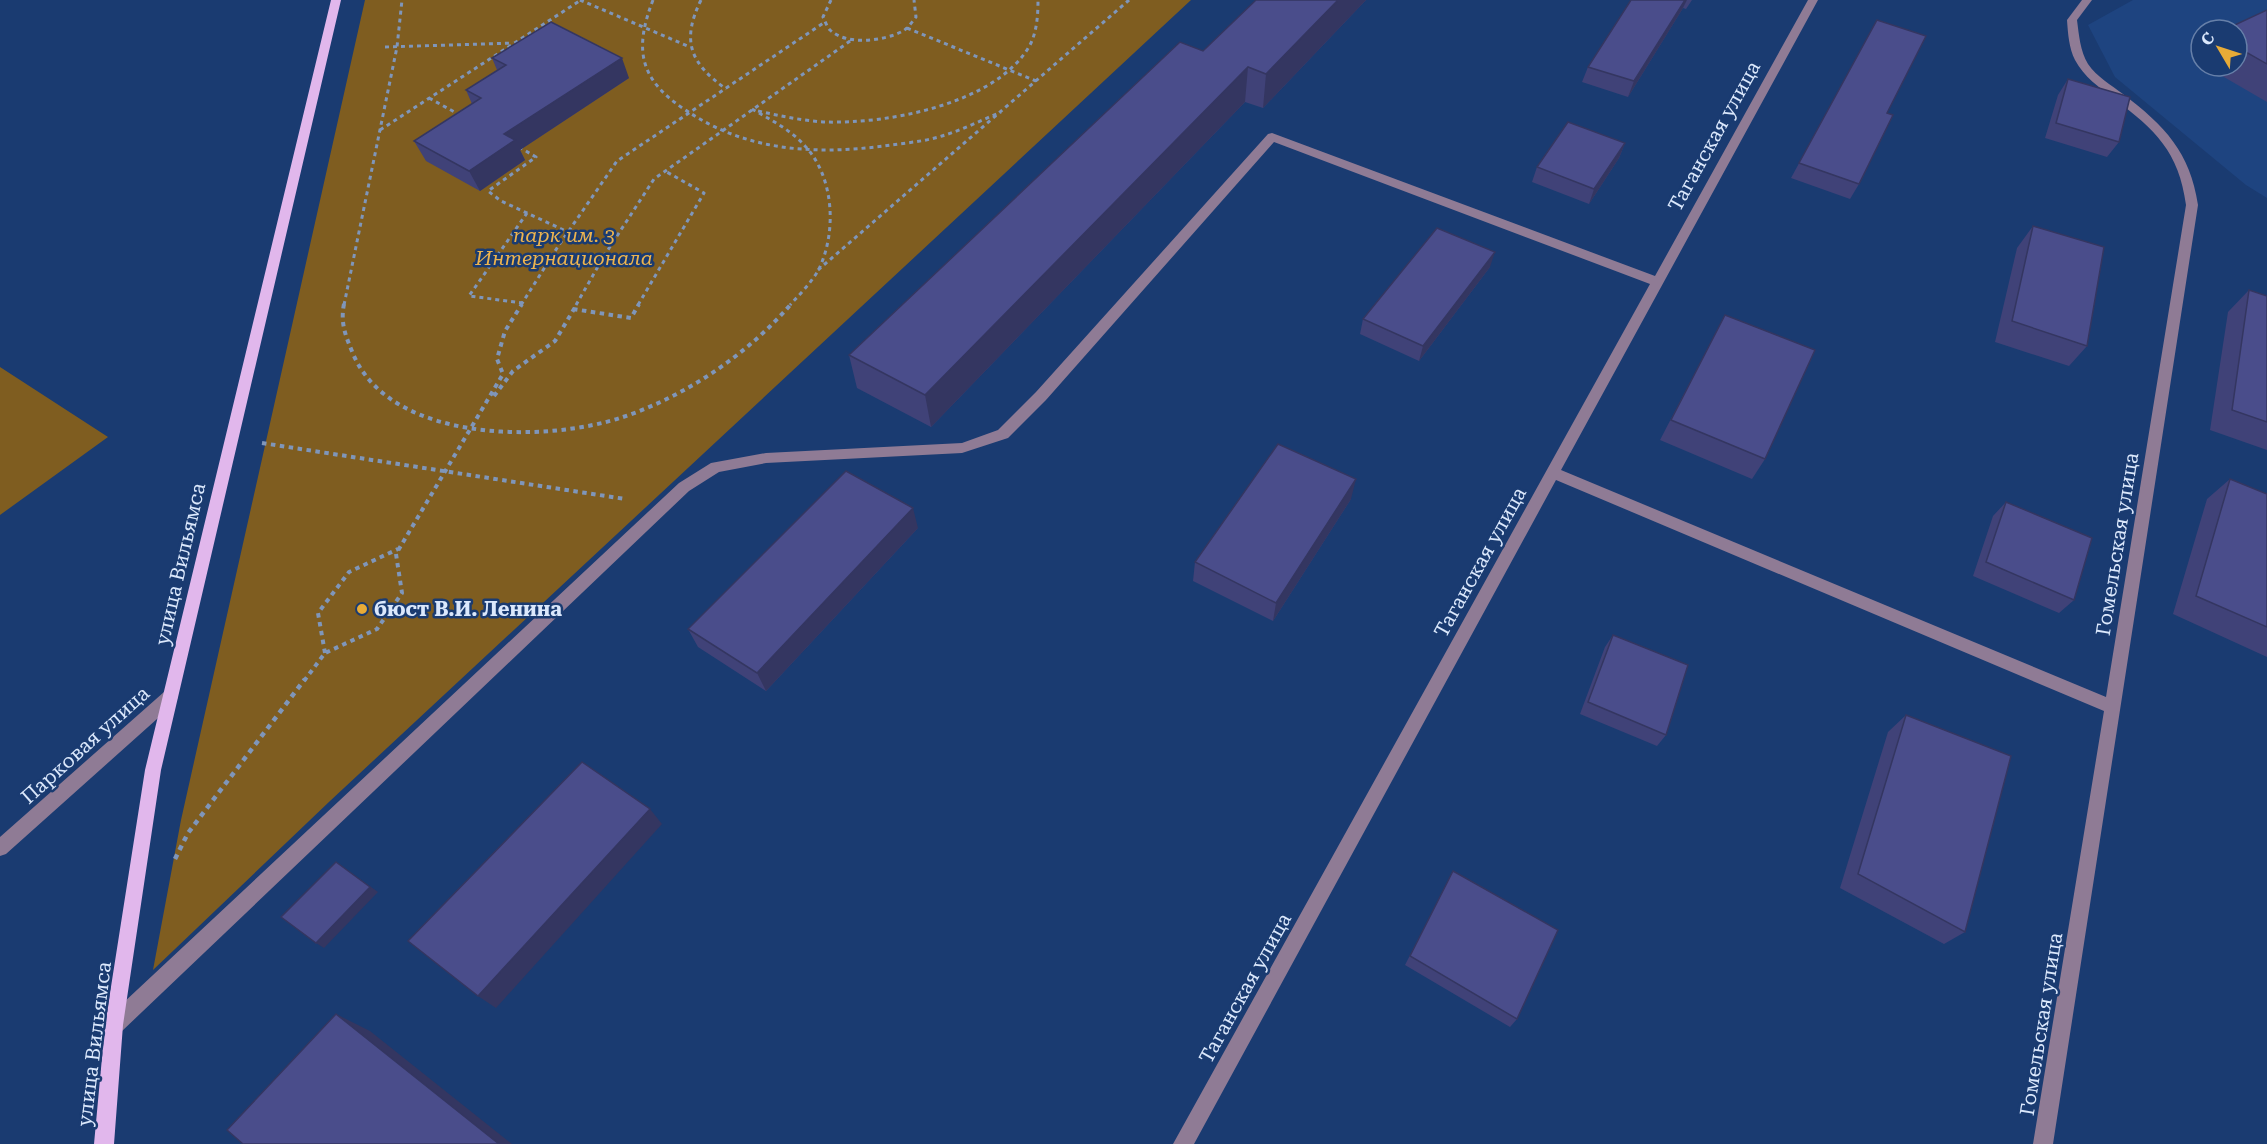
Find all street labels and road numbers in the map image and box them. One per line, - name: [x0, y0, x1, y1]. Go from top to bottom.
- street label: Таганская улица: [1663, 57, 1765, 215]
- street label: Гомельская улица: [2091, 451, 2143, 637]
- street label: улица Вильямса: [150, 480, 210, 648]
- street label: Таганская улица: [1429, 483, 1531, 641]
- street label: Парковая улица: [16, 681, 154, 809]
- street label: Таганская улица: [1194, 909, 1296, 1067]
- street label: Гомельская улица: [2015, 931, 2067, 1117]
- street label: улица Вильямса: [72, 960, 116, 1128]

